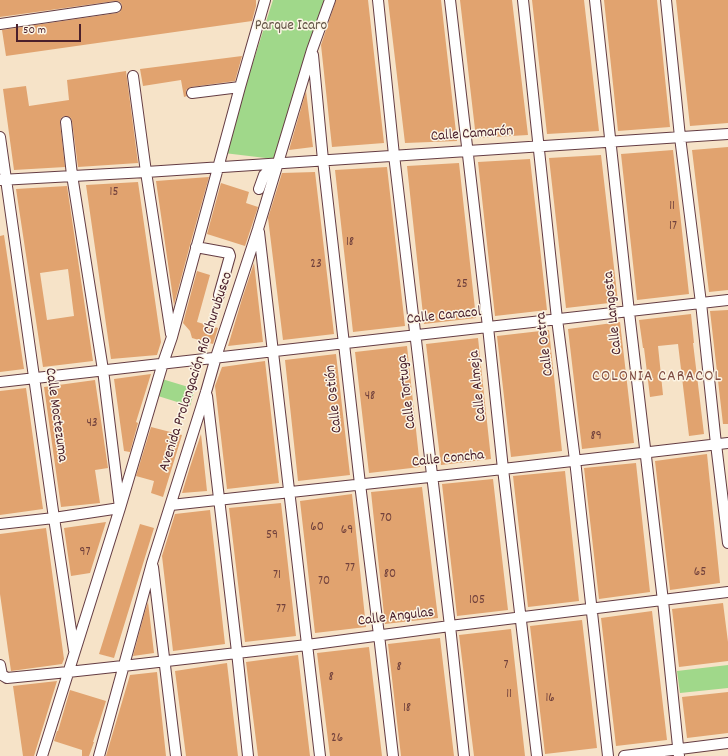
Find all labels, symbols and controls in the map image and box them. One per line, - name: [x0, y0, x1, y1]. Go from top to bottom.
- scale bar: [18, 16, 83, 42]
- park label: Parque Icaro: [255, 18, 327, 36]
- text: 50 m: [23, 22, 46, 39]
- street label: Calle Camarón: [430, 123, 514, 147]
- house number: 15: [110, 185, 118, 201]
- house number: 11: [669, 199, 675, 215]
- house number: 17: [669, 219, 677, 235]
- house number: 18: [346, 235, 354, 251]
- house number: 23: [310, 257, 322, 273]
- street label: Avenida Prolongación Río Churubusco: [156, 270, 238, 474]
- street label: Calle Langosta: [601, 270, 627, 356]
- house number: 25: [456, 277, 468, 293]
- street label: Calle Caracol: [406, 304, 482, 330]
- street label: Calle Ostra: [533, 311, 559, 377]
- street label: Calle Almeja: [466, 350, 492, 422]
- street label: Calle Tortuga: [395, 354, 421, 430]
- street label: Calle Ostión: [322, 364, 348, 434]
- street label: Calle Moctezuma: [39, 367, 71, 463]
- district label: COLONIA CARACOL: [592, 368, 722, 388]
- house number: 48: [365, 389, 375, 405]
- house number: 43: [86, 416, 98, 432]
- house number: 89: [590, 429, 602, 445]
- street label: Calle Concha: [411, 447, 485, 473]
- house number: 70: [380, 511, 392, 527]
- house number: 60: [310, 520, 324, 536]
- house number: 69: [341, 523, 353, 539]
- house number: 59: [266, 528, 278, 544]
- house number: 97: [80, 545, 90, 561]
- house number: 77: [345, 561, 355, 577]
- house number: 65: [694, 565, 706, 581]
- house number: 80: [384, 567, 396, 583]
- house number: 71: [273, 568, 281, 584]
- house number: 70: [318, 574, 330, 590]
- house number: 105: [469, 593, 485, 609]
- house number: 77: [276, 602, 286, 618]
- street label: Calle Angulas: [357, 604, 435, 632]
- house number: 7: [504, 658, 508, 674]
- house number: 8: [396, 660, 402, 676]
- house number: 8: [328, 670, 334, 686]
- house number: 11: [506, 687, 512, 703]
- house number: 16: [545, 691, 555, 707]
- house number: 18: [403, 701, 411, 717]
- house number: 26: [331, 731, 343, 747]

